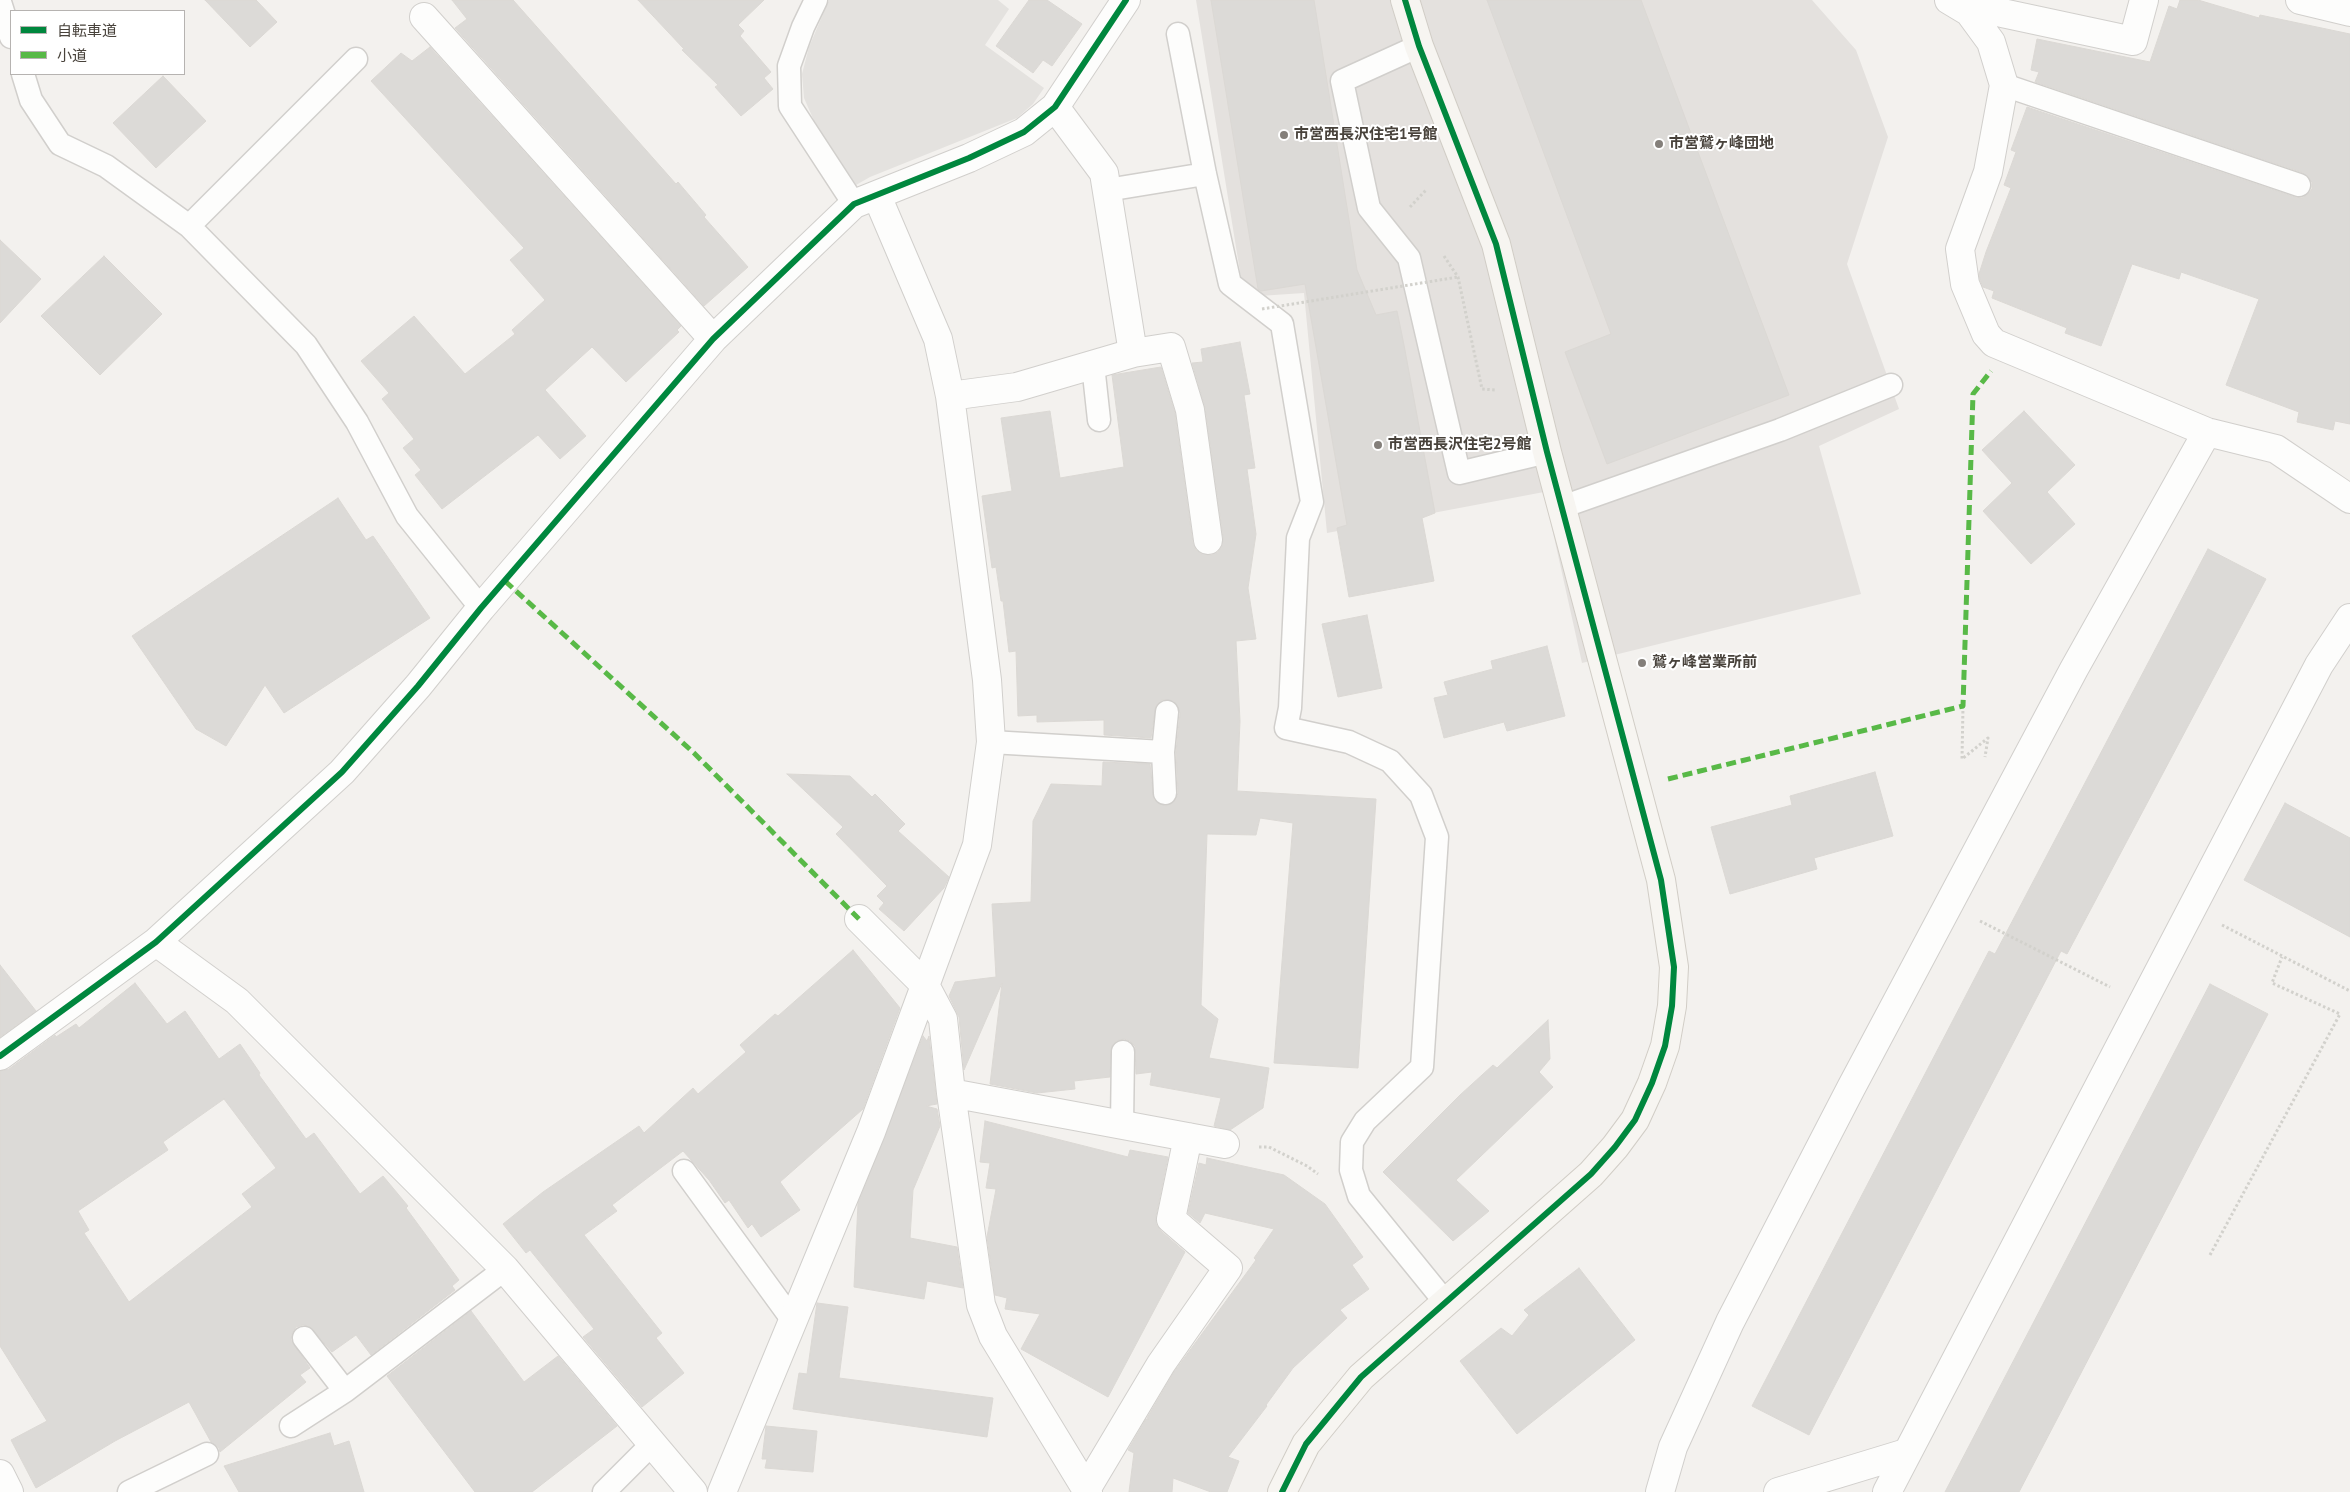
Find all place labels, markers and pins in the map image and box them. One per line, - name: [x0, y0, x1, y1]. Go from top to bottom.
- place label: 市営西長沢住宅1号館: [1294, 126, 1438, 144]
- marker: 市営西長沢住宅1号館: [1278, 129, 1290, 141]
- place label: 市営鷲ヶ峰団地: [1669, 135, 1774, 153]
- marker: 市営鷲ヶ峰団地: [1653, 138, 1665, 150]
- place label: 市営西長沢住宅2号館: [1388, 436, 1532, 454]
- marker: 市営西長沢住宅2号館: [1372, 439, 1384, 451]
- place label: 鷲ヶ峰営業所前: [1652, 654, 1757, 672]
- marker: 鷲ヶ峰営業所前: [1636, 657, 1648, 669]

